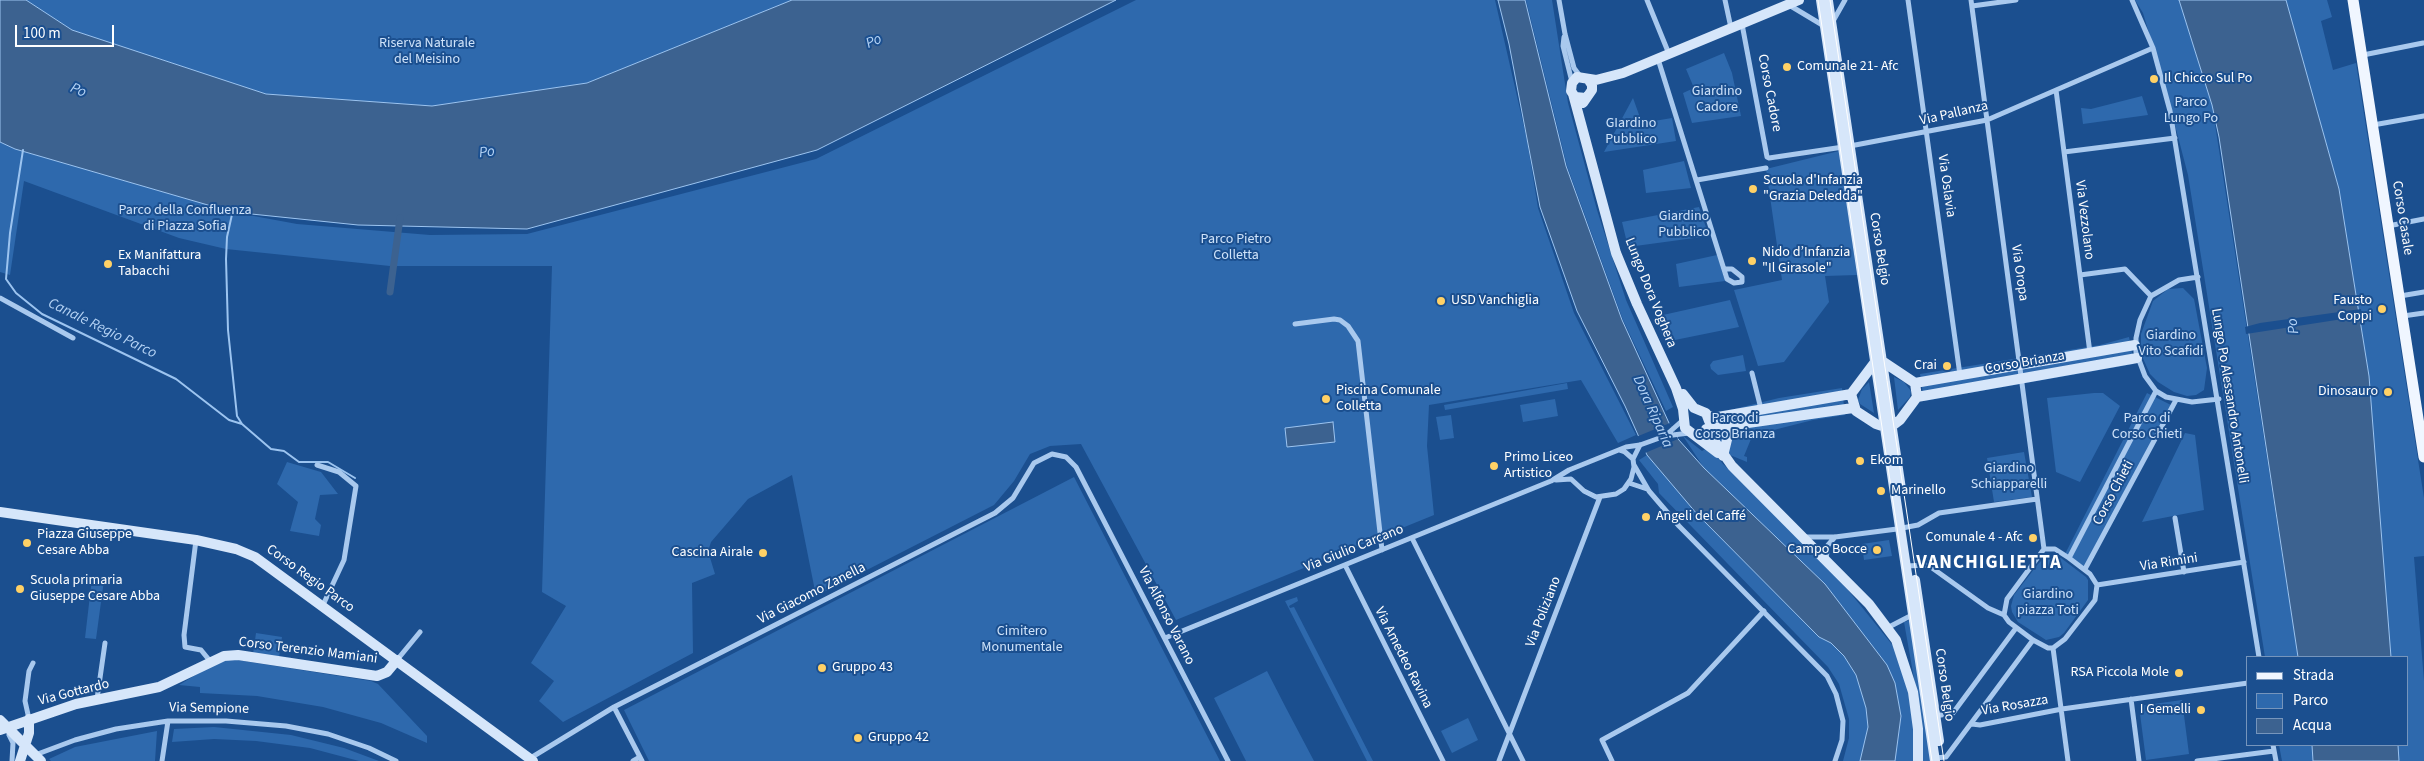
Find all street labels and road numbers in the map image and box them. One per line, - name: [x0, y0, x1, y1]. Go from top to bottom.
- street label: Corso Cadore: [1753, 53, 1785, 133]
- street label: Via Pallanza: [1918, 98, 1990, 130]
- street label: Via Oslavia: [1933, 153, 1959, 219]
- street label: Via Vezzolano: [2071, 179, 2097, 261]
- street label: Corso Casale: [2388, 180, 2416, 256]
- street label: Corso Belgio: [1865, 211, 1893, 287]
- street label: Lungo Dora Voghera: [1620, 235, 1680, 351]
- street label: Via Oropa: [2007, 244, 2031, 302]
- street label: Lungo Po Alessandro Antonelli: [2207, 307, 2251, 485]
- street label: Corso Brianza: [1984, 348, 2066, 378]
- street label: Corso Chieti: [2090, 458, 2138, 528]
- street label: Via Giulio Carcano: [1302, 521, 1406, 577]
- street label: Corso Regio Parco: [263, 541, 357, 617]
- street label: Via Rimini: [2139, 550, 2199, 576]
- street label: Via Giacomo Zanella: [755, 560, 869, 628]
- street label: Via Alfonso Varano: [1134, 564, 1198, 668]
- street label: Via Poliziano: [1523, 574, 1565, 650]
- street label: Via Amedeo Ravina: [1370, 605, 1436, 711]
- street label: Corso Terenzio Mamiani: [238, 634, 378, 668]
- street label: Corso Belgio: [1931, 647, 1957, 723]
- street label: Via Gottardo: [37, 676, 111, 710]
- street label: Via Rosazza: [1980, 692, 2050, 720]
- street label: Via Sempione: [169, 700, 249, 718]

